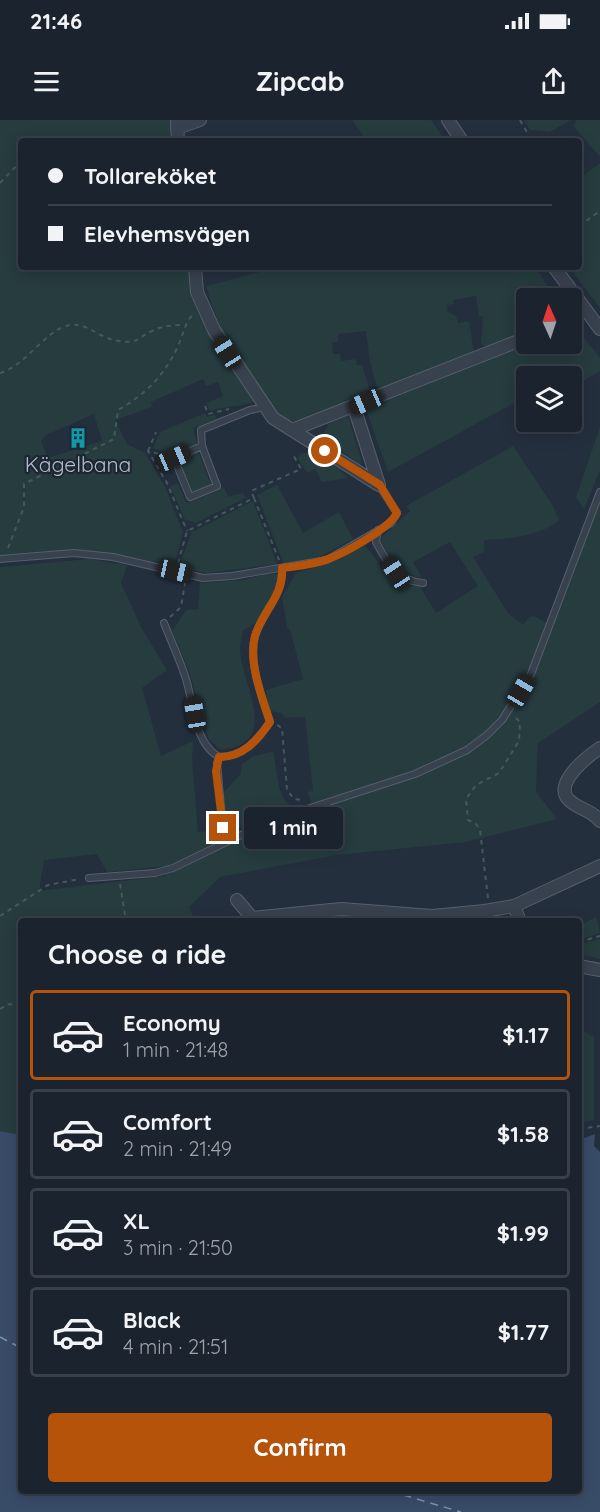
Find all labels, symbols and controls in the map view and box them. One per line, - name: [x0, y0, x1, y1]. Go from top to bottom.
- text: 21:46: [30, 7, 82, 35]
- text: Zipcab: [256, 64, 344, 98]
- icon: menu: [30, 65, 63, 98]
- icon: share: [537, 65, 570, 98]
- text: Tollareköket: [84, 162, 217, 190]
- text: Elevhemsvägen: [84, 220, 250, 248]
- north arrow: [516, 288, 582, 354]
- map controls: [516, 288, 582, 432]
- car: [210, 332, 244, 372]
- button: layers: [516, 366, 582, 432]
- car: [346, 387, 386, 417]
- building icon: Kägelbana: [66, 426, 90, 450]
- route start: [311, 437, 338, 464]
- car: [154, 443, 194, 473]
- place label: Kägelbana: [25, 451, 131, 477]
- car: [379, 553, 413, 593]
- car: [155, 558, 195, 584]
- car: [504, 671, 538, 711]
- car: [183, 695, 207, 733]
- callout: 1 min: [244, 807, 343, 849]
- route end: [209, 814, 236, 841]
- text: 1 min: [269, 815, 318, 840]
- text: Choose a ride: [48, 937, 226, 971]
- icon: car: [51, 1008, 105, 1062]
- text: Economy: [123, 1009, 221, 1037]
- text: $1.17: [502, 1021, 549, 1049]
- text: 1 min · 21:48: [123, 1037, 228, 1062]
- icon: car: [51, 1107, 105, 1161]
- text: Comfort: [123, 1108, 212, 1136]
- text: $1.58: [497, 1120, 549, 1148]
- text: 2 min · 21:49: [123, 1136, 232, 1161]
- icon: car: [51, 1206, 105, 1260]
- text: XL: [123, 1207, 150, 1235]
- text: $1.99: [497, 1219, 549, 1247]
- text: 3 min · 21:50: [123, 1235, 233, 1260]
- icon: car: [51, 1305, 105, 1359]
- text: Black: [123, 1306, 181, 1334]
- text: $1.77: [498, 1318, 549, 1346]
- text: 4 min · 21:51: [123, 1334, 228, 1359]
- button: Confirm: [48, 1413, 552, 1482]

